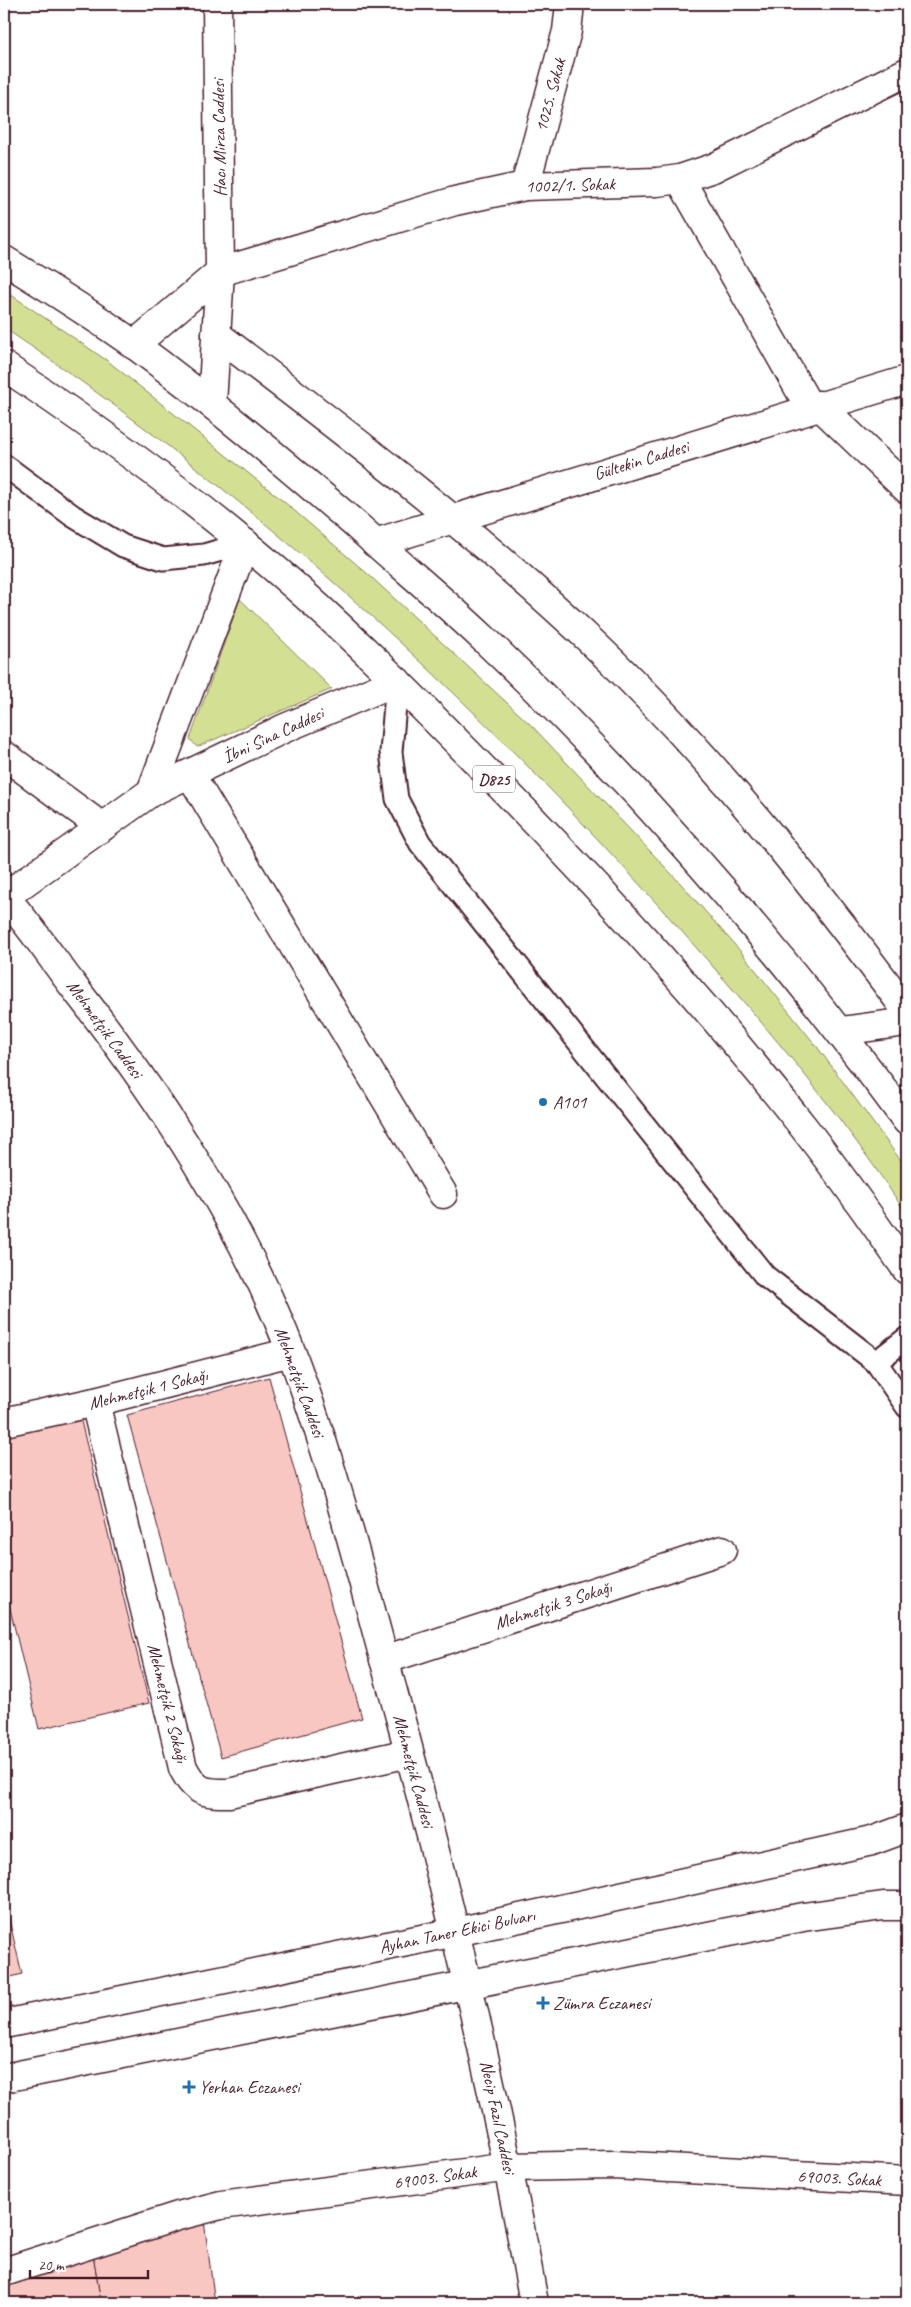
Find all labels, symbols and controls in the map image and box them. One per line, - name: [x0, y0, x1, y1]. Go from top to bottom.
- street label: 1025. Sokak: [530, 54, 571, 134]
- street label: Hacı Mirza Caddesi: [207, 76, 231, 197]
- street label: 1002/1. Sokak: [525, 172, 617, 198]
- street label: Gültekin Caddesi: [591, 434, 694, 485]
- street label: İbni Sina Caddesi: [219, 701, 329, 768]
- road number: D825: [473, 766, 515, 792]
- street label: Mehmetçik Caddesi: [62, 976, 150, 1084]
- place label: A101: [553, 1091, 587, 1113]
- marker: A101: [537, 1096, 549, 1108]
- street label: Mehmetçik Caddesi: [270, 1324, 331, 1443]
- street label: Mehmetçik 1 Sokağı: [86, 1363, 210, 1414]
- street label: Mehmetçik 3 Sokağı: [492, 1576, 615, 1634]
- street label: Mehmetçik 2 Sokağı: [143, 1641, 194, 1765]
- street label: Mehmetçik Caddesi: [388, 1712, 440, 1832]
- street label: Ayhan Taner Ekici Bulvarı: [377, 1904, 537, 1958]
- place label: Zümra Eczanesi: [553, 1992, 653, 2014]
- marker: Zümra Eczanesi: [537, 1997, 549, 2009]
- street label: Necip Fazıl Caddesi: [475, 2058, 521, 2178]
- place label: Yerhan Eczanesi: [199, 2076, 302, 2098]
- marker: Yerhan Eczanesi: [183, 2081, 195, 2093]
- street label: 69003. Sokak: [392, 2160, 479, 2194]
- street label: 69003. Sokak: [797, 2165, 883, 2191]
- scale bar: [30, 2247, 148, 2279]
- text: 20 m: [38, 2256, 65, 2275]

